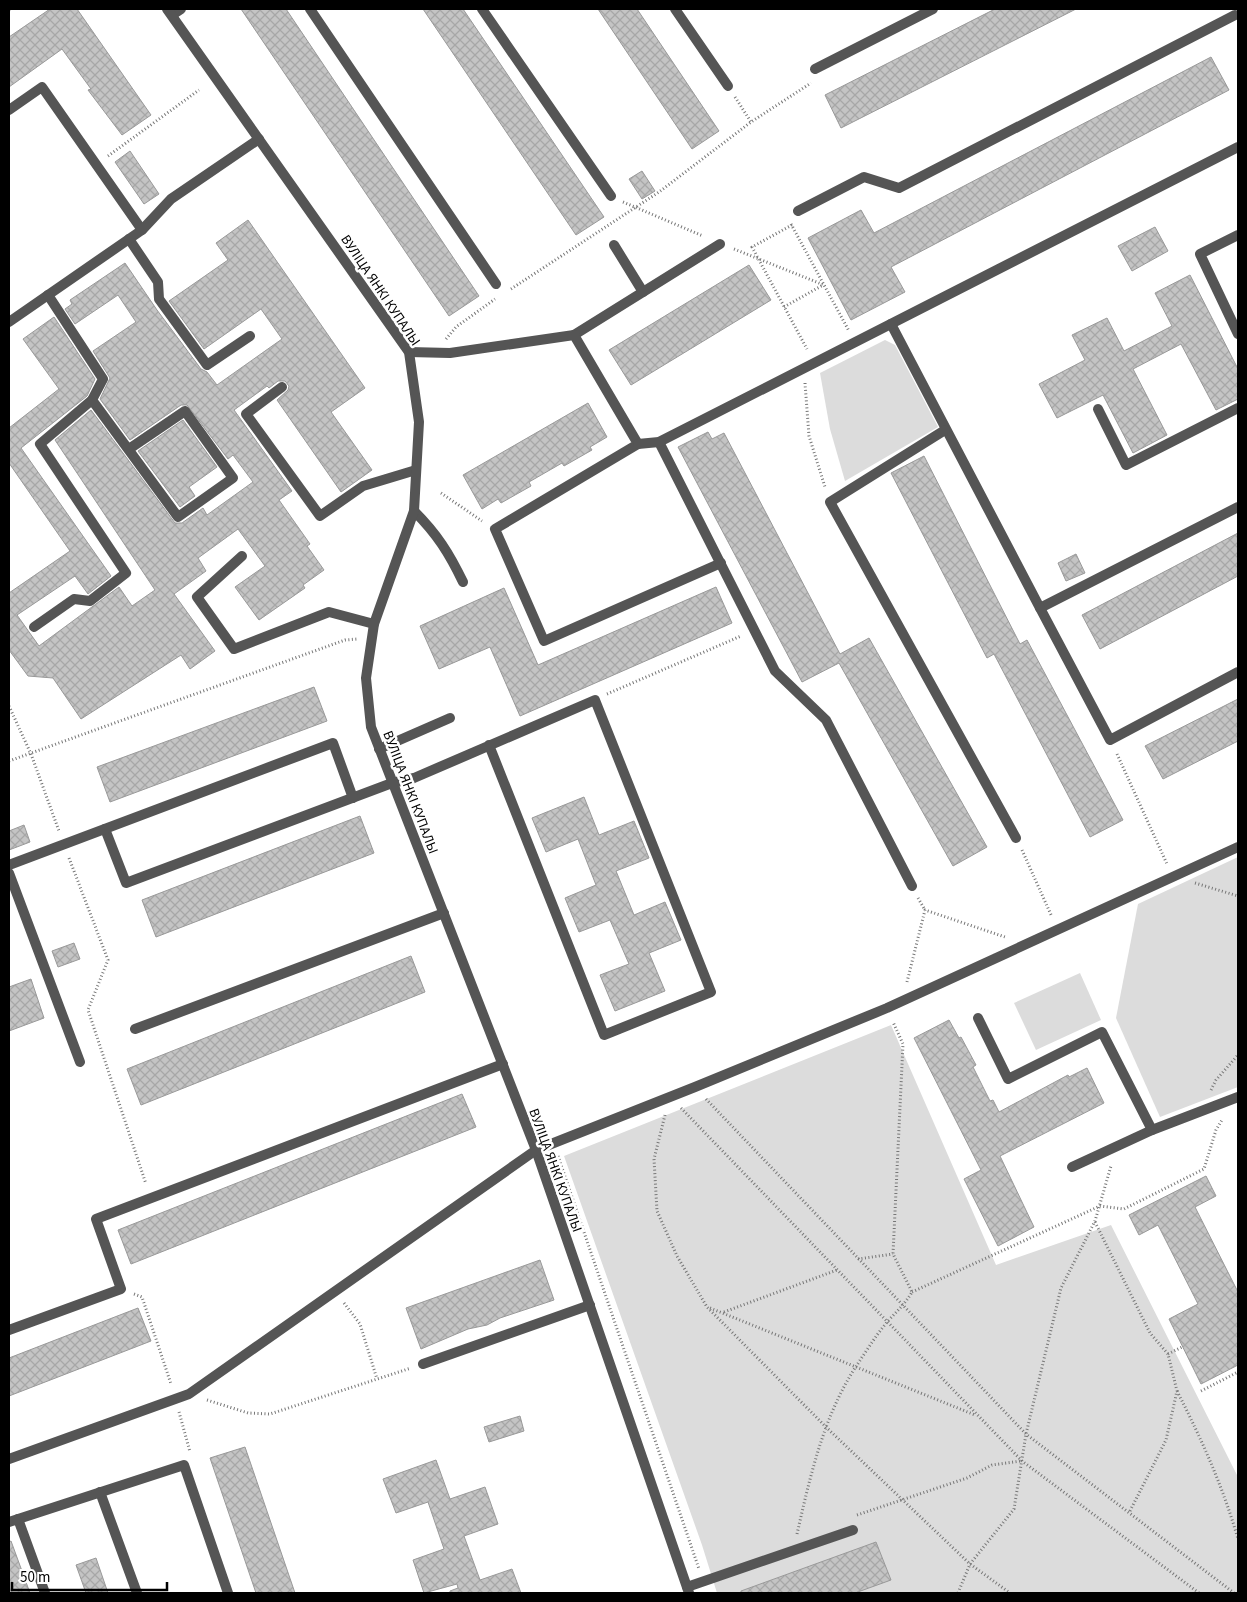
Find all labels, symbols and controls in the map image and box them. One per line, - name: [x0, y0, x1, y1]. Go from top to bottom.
- street label: ВУЛІЦА ЯНКІ КУПАЛЫ: [335, 231, 425, 350]
- street label: ВУЛІЦА ЯНКІ КУПАЛЫ: [377, 728, 443, 857]
- street label: ВУЛІЦА ЯНКІ КУПАЛЫ: [523, 1106, 587, 1235]
- scale bar: [12, 1560, 168, 1592]
- text: 50 m: [20, 1567, 50, 1588]

